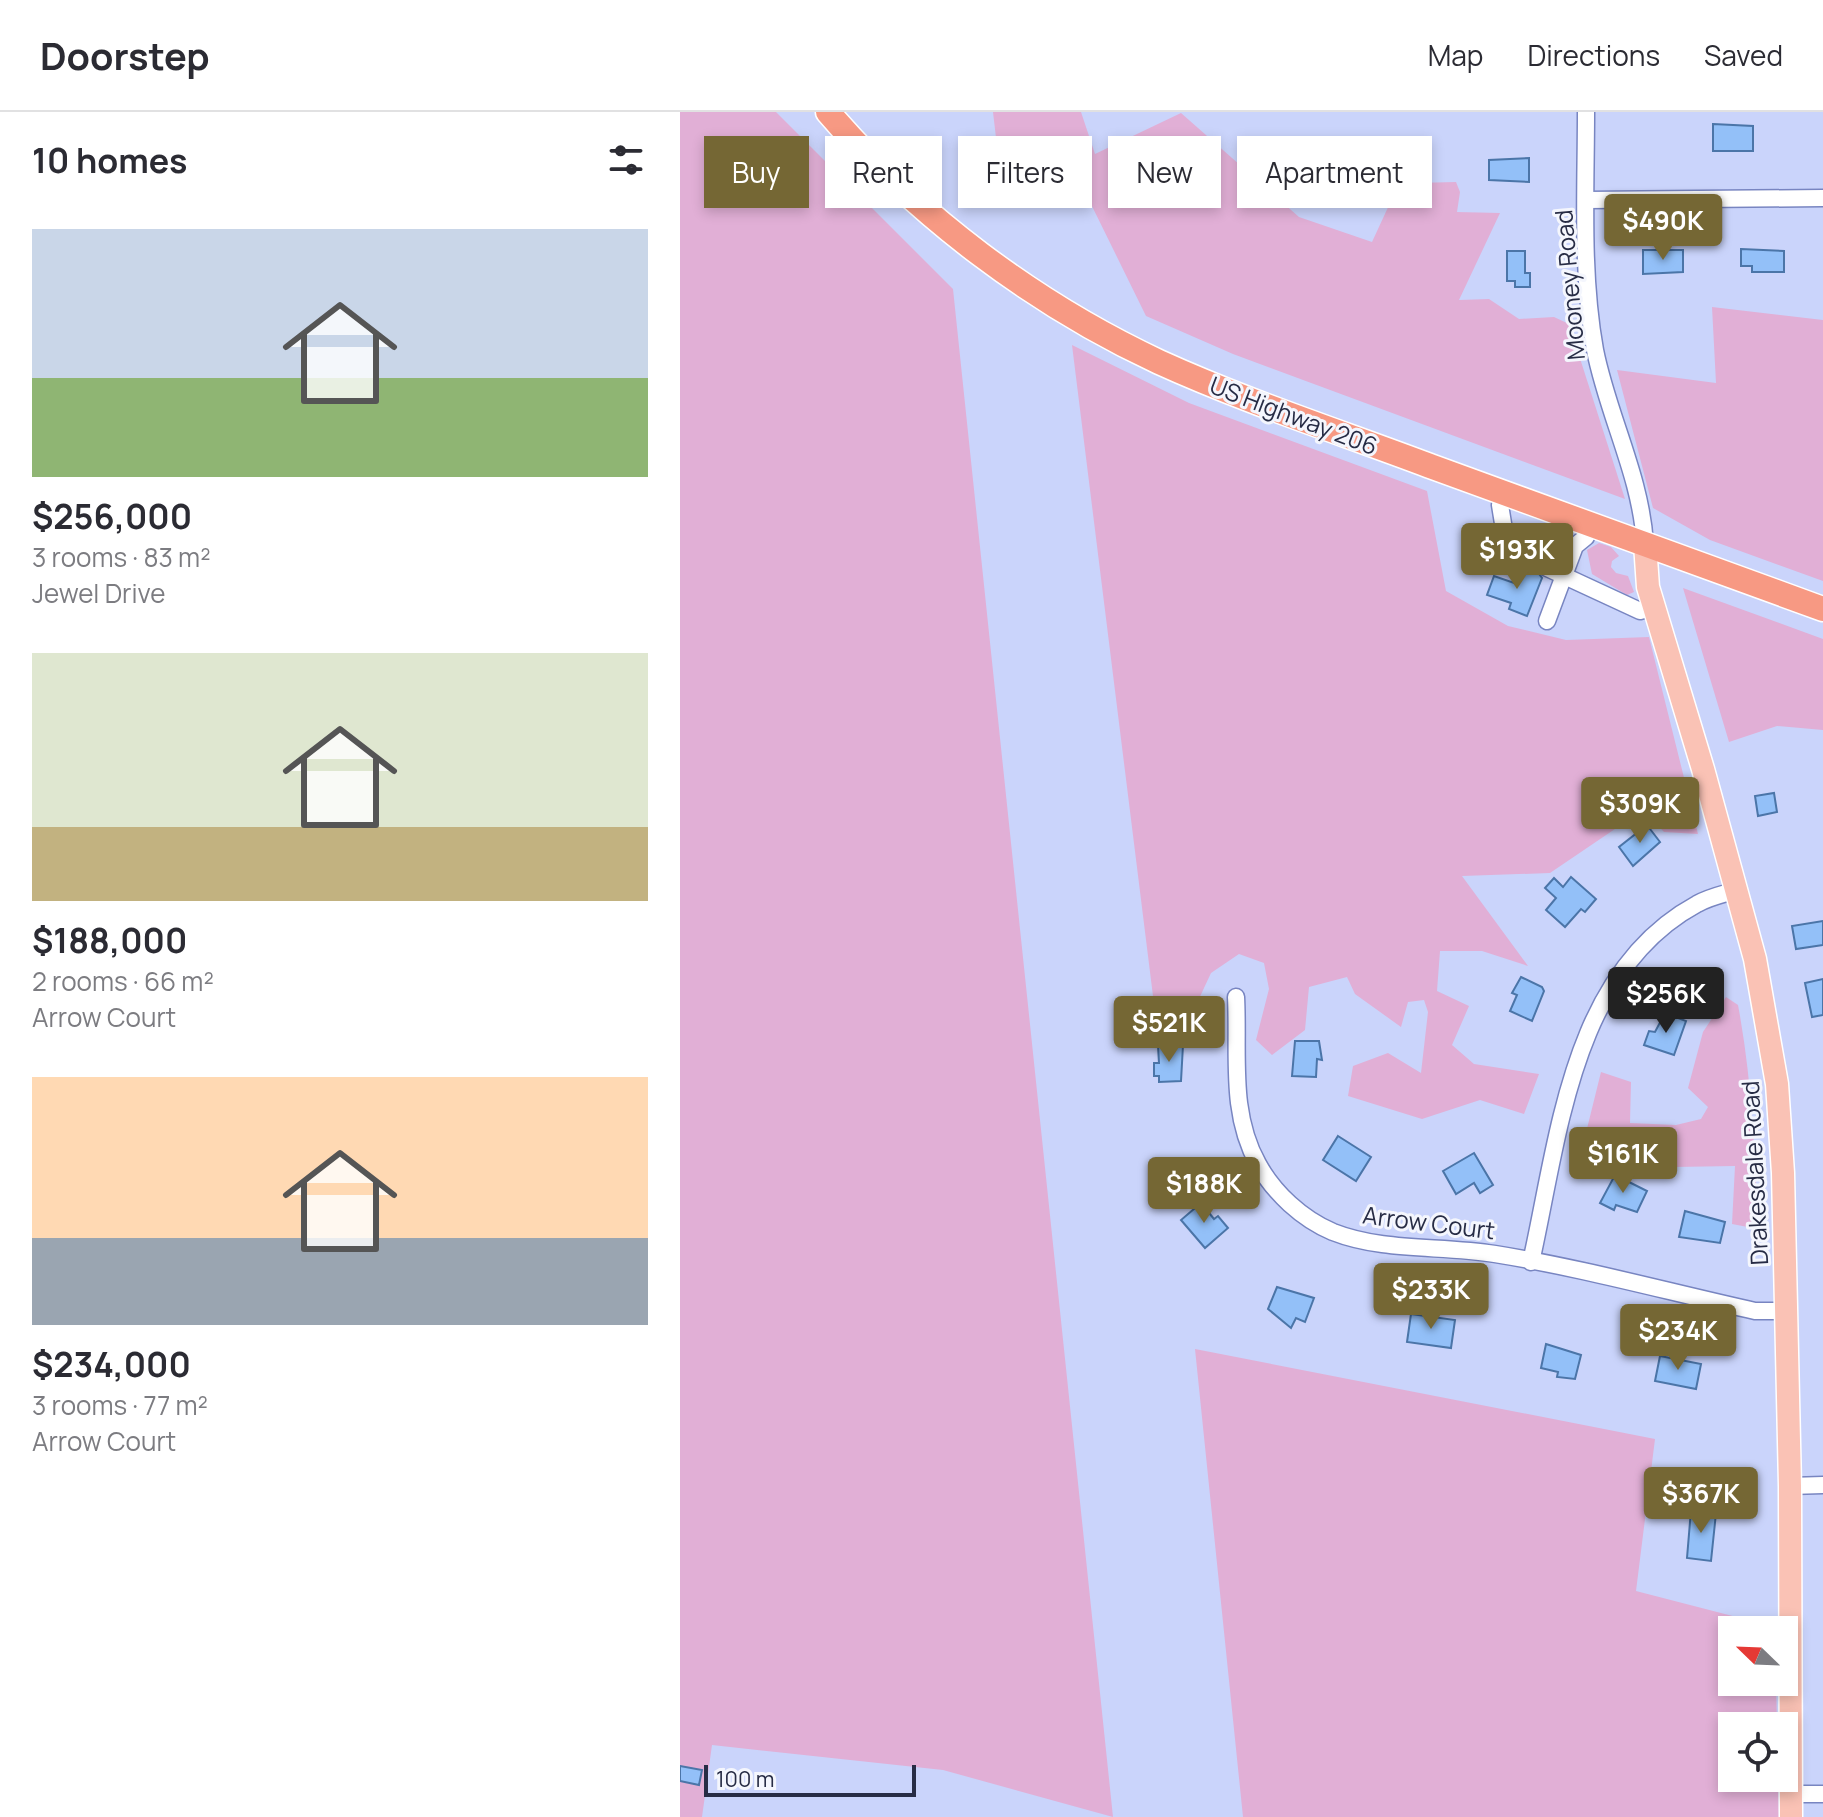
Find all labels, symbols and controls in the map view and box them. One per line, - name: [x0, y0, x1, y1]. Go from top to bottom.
- text: Doorstep: [40, 29, 210, 81]
- text: Map: [1428, 36, 1483, 74]
- text: Directions: [1527, 36, 1660, 74]
- text: Saved: [1704, 36, 1783, 74]
- chip: Buy: [704, 136, 809, 208]
- chip: Rent: [825, 136, 942, 208]
- chip: Filters: [958, 136, 1092, 208]
- chip: New: [1108, 136, 1221, 208]
- chip: Apartment: [1237, 136, 1432, 208]
- text: 10 homes: [32, 137, 188, 183]
- icon: filters: [604, 138, 648, 182]
- pin: $490K: [1607, 194, 1719, 262]
- text: $490K: [1622, 202, 1704, 238]
- street label: Mooney Road: [1546, 208, 1592, 362]
- icon: home: [268, 281, 412, 425]
- street label: US Highway 206: [1205, 368, 1383, 462]
- text: $256,000: [32, 493, 192, 539]
- pin: $193K: [1461, 523, 1573, 591]
- text: $193K: [1479, 531, 1555, 567]
- text: 3 rooms · 83 m²: [32, 539, 211, 575]
- text: Jewel Drive: [32, 575, 165, 611]
- icon: home: [268, 705, 412, 849]
- pin: $309K: [1584, 777, 1696, 845]
- text: $309K: [1599, 785, 1681, 821]
- text: $188,000: [32, 917, 187, 963]
- text: 2 rooms · 66 m²: [32, 963, 214, 999]
- pin: $256K: [1610, 967, 1722, 1035]
- text: $256K: [1626, 975, 1706, 1011]
- pin: $521K: [1113, 996, 1225, 1064]
- text: Arrow Court: [32, 999, 176, 1035]
- text: $521K: [1132, 1004, 1206, 1040]
- street label: Drakesdale Road: [1733, 1080, 1775, 1266]
- pin: $161K: [1567, 1127, 1679, 1195]
- icon: home: [268, 1129, 412, 1273]
- text: $161K: [1587, 1135, 1659, 1171]
- pin: $188K: [1148, 1157, 1260, 1225]
- text: $188K: [1166, 1165, 1242, 1201]
- street label: Arrow Court: [1361, 1198, 1497, 1246]
- pin: $233K: [1375, 1263, 1487, 1331]
- text: $233K: [1392, 1271, 1470, 1307]
- pin: $234K: [1622, 1304, 1734, 1372]
- text: $234K: [1638, 1312, 1718, 1348]
- text: $234,000: [32, 1341, 191, 1387]
- text: 3 rooms · 77 m²: [32, 1387, 208, 1423]
- text: Arrow Court: [32, 1423, 176, 1459]
- pin: $367K: [1645, 1467, 1757, 1535]
- text: $367K: [1662, 1475, 1740, 1511]
- north arrow: [1718, 1616, 1798, 1696]
- map controls: [1718, 1616, 1798, 1792]
- button: locate: [1718, 1712, 1798, 1792]
- scale bar: [704, 1761, 916, 1797]
- text: 100 m: [716, 1764, 774, 1794]

